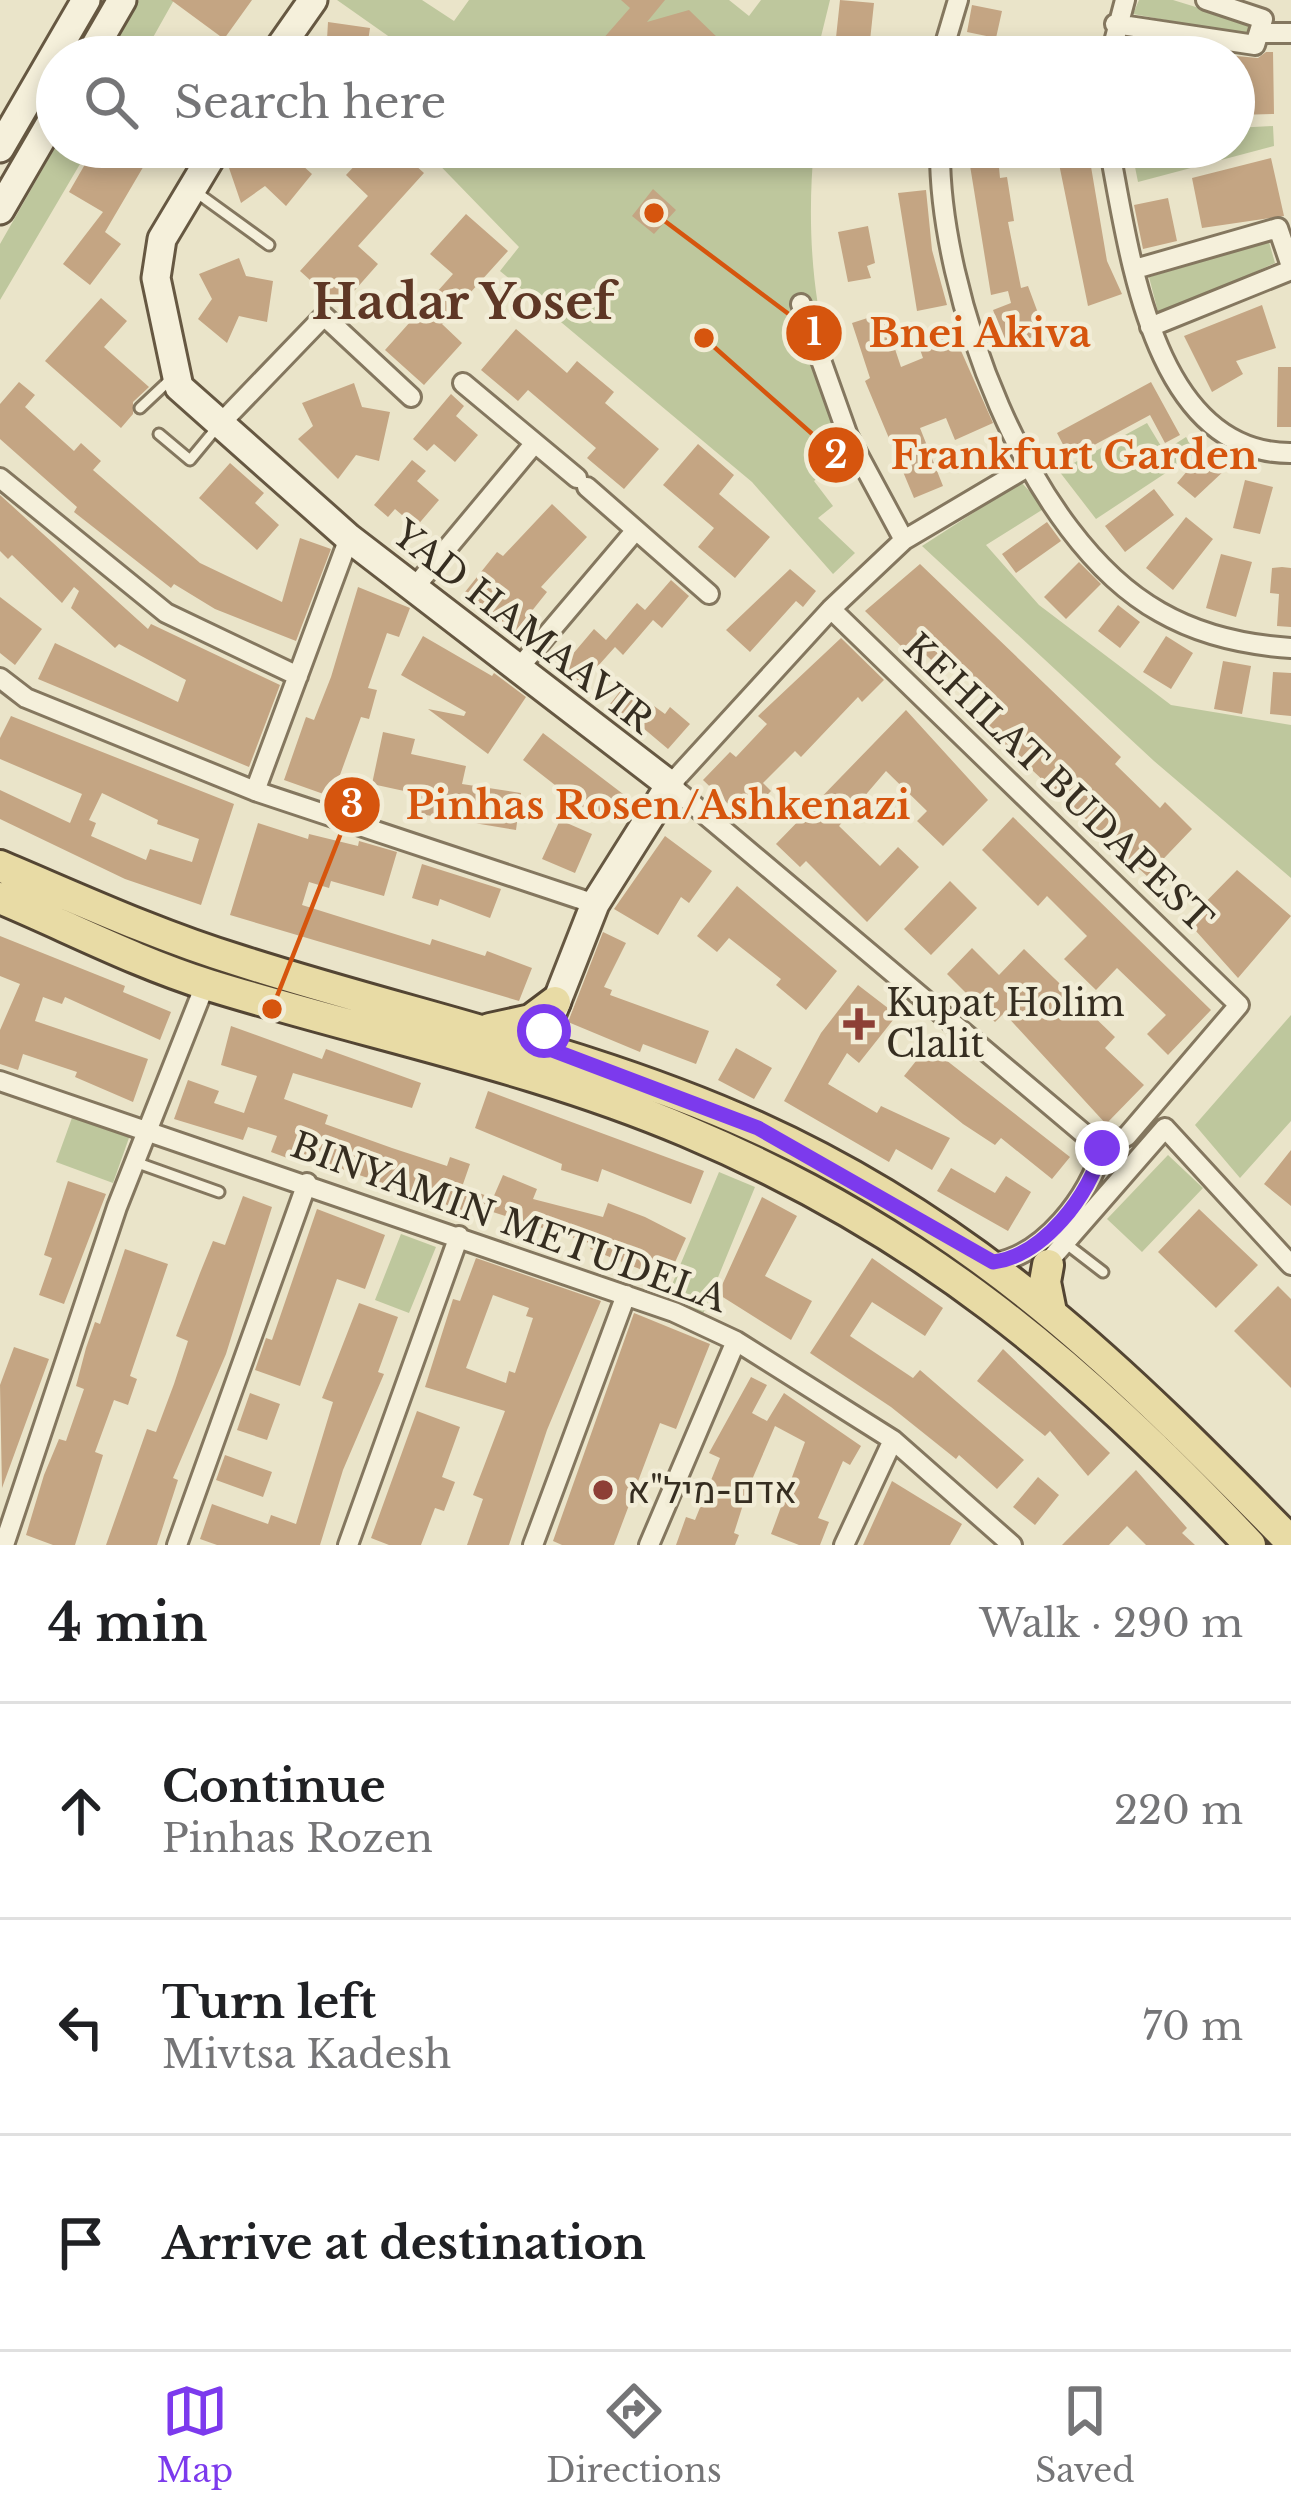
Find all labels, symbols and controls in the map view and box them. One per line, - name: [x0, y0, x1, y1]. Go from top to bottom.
- search box: [36, 36, 1255, 168]
- icon: search: [78, 69, 144, 135]
- text: Search here: [174, 74, 446, 130]
- district label: Hadar Yosef: [312, 272, 619, 332]
- callout: Bnei Akiva: [784, 295, 1116, 370]
- text: Bnei Akiva: [869, 309, 1091, 358]
- text: 1: [806, 310, 822, 355]
- callout: Frankfurt Garden: [806, 418, 1281, 493]
- text: Frankfurt Garden: [891, 431, 1257, 480]
- text: 2: [824, 433, 848, 478]
- street label: YAD HAMAAVIR: [383, 511, 664, 744]
- street label: KEHILAT BUDAPEST: [894, 624, 1222, 942]
- callout: Pinhas Rosen/Ashkenazi: [322, 767, 935, 842]
- text: Pinhas Rosen/Ashkenazi: [406, 781, 910, 830]
- text: 3: [341, 782, 363, 827]
- place label: Kupat Holim Clalit: [886, 981, 1125, 1067]
- route start: [517, 1004, 571, 1058]
- marker: Kupat Holim Clalit: [843, 1008, 875, 1040]
- route end: [1075, 1121, 1129, 1175]
- street label: BINYAMIN METUDELA: [285, 1122, 734, 1322]
- place label: אדם-מיל"א: [627, 1468, 797, 1513]
- marker: אדם-מיל"א: [590, 1477, 616, 1503]
- text: 4 min: [48, 1592, 207, 1655]
- text: Walk · 290 m: [979, 1599, 1243, 1648]
- text: Continue: [162, 1758, 386, 1814]
- icon: ahead: [48, 1778, 114, 1844]
- text: 220 m: [1114, 1786, 1243, 1835]
- text: Pinhas Rozen: [162, 1814, 433, 1863]
- text: Turn left: [162, 1974, 376, 2030]
- icon: left: [48, 1994, 114, 2060]
- text: 70 m: [1143, 2002, 1243, 2051]
- text: Mivtsa Kadesh: [162, 2030, 451, 2079]
- icon: arrive: [48, 2210, 114, 2276]
- text: Arrive at destination: [162, 2215, 646, 2271]
- tab: Map: [157, 2378, 233, 2491]
- tab: Directions: [546, 2378, 722, 2491]
- tab: Saved: [1035, 2378, 1134, 2491]

